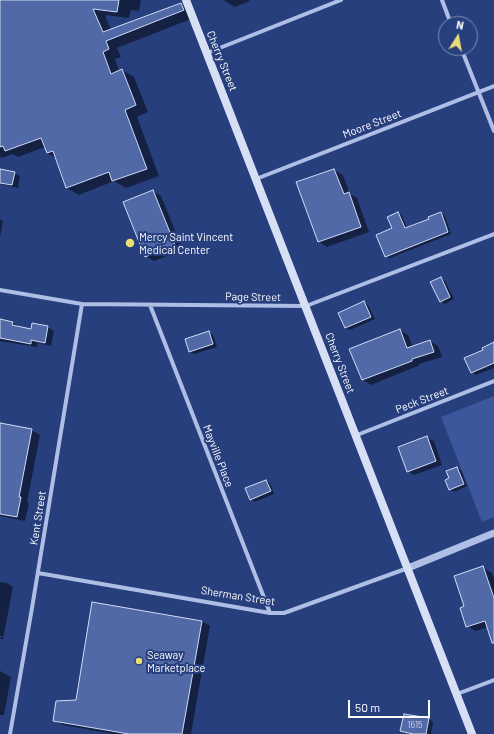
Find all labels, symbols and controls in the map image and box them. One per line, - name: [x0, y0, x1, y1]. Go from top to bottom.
- north arrow: [438, 16, 478, 56]
- text: N: [455, 18, 465, 32]
- street label: Cherry Street: [204, 29, 240, 93]
- street label: Moore Street: [341, 107, 403, 141]
- place label: Mercy Saint Vincent Medical Center: [139, 230, 233, 256]
- marker: Mercy Saint Vincent Medical Center: [124, 237, 136, 249]
- street label: Page Street: [225, 290, 281, 304]
- street label: Cherry Street: [322, 331, 358, 395]
- street label: Peck Street: [394, 384, 450, 416]
- street label: Mayville Place: [200, 423, 236, 489]
- street label: Kent Street: [27, 490, 49, 546]
- street label: Sherman Street: [200, 584, 276, 608]
- place label: Seaway Marketplace: [147, 648, 205, 674]
- marker: Seaway Marketplace: [134, 656, 144, 666]
- scale bar: [350, 692, 432, 718]
- text: 50 m: [355, 700, 380, 714]
- house number: 1615: [407, 720, 423, 730]

